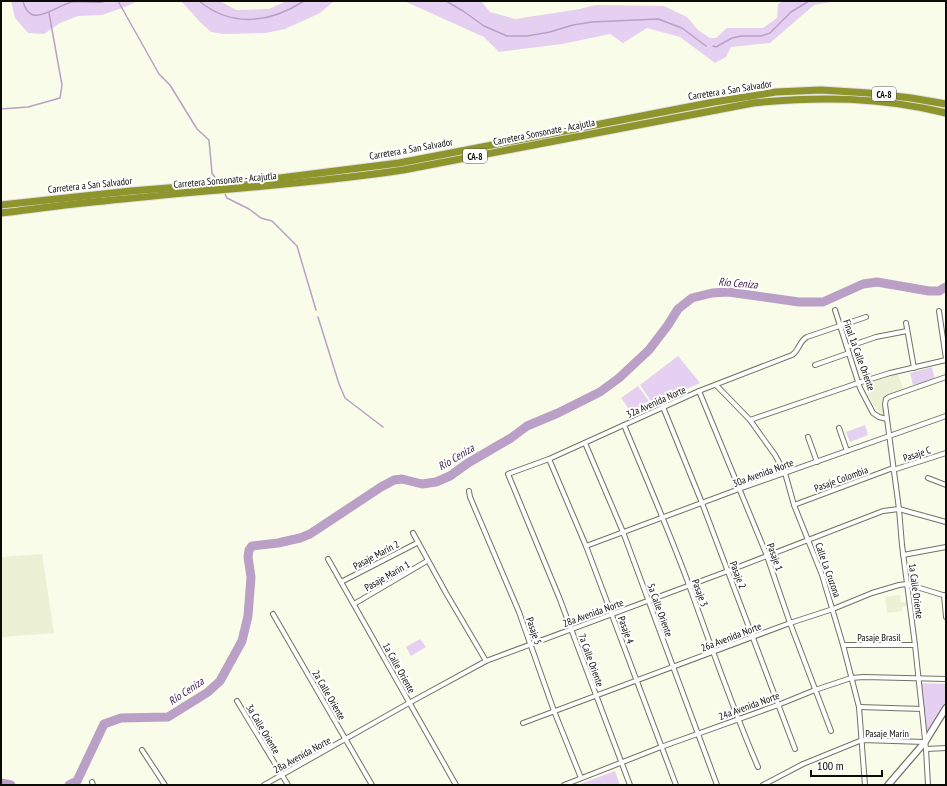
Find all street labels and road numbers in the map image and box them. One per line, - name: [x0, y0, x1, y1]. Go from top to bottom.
- street label: Carretera a San Salvador: [687, 77, 773, 103]
- road number: CA-8: [872, 87, 896, 101]
- street label: Carretera Sonsonate - Acajutla: [492, 116, 596, 148]
- street label: Carretera a San Salvador: [368, 135, 454, 163]
- road number: CA-8: [463, 149, 487, 163]
- street label: Carretera Sonsonate - Acajutla: [173, 169, 277, 191]
- street label: Carretera a San Salvador: [47, 174, 133, 196]
- street label: Final 1a Calle Oriente: [840, 318, 878, 392]
- street label: 32a Avenida Norte: [624, 383, 688, 421]
- street label: Pasaje C: [901, 443, 933, 465]
- street label: 30a Avenida Norte: [731, 456, 795, 490]
- street label: Pasaje Colombia: [812, 463, 870, 495]
- street label: Pasaje Marín 2: [351, 537, 401, 573]
- street label: Pasaje 1: [764, 541, 786, 573]
- street label: Calle La Cruzona: [812, 541, 844, 599]
- street label: Pasaje Marín 1: [362, 558, 412, 594]
- street label: Pasaje 2: [727, 559, 749, 591]
- street label: 1a Calle Oriente: [906, 563, 926, 619]
- street label: Pasaje 3: [689, 577, 711, 609]
- street label: 5a Calle Oriente: [644, 582, 676, 638]
- street label: 28a Avenida Norte: [561, 596, 625, 630]
- street label: Pasaje 4: [615, 614, 637, 646]
- street label: Pasaje 5: [523, 615, 545, 647]
- street label: 26a Avenida Norte: [699, 620, 763, 654]
- street label: Pasaje Brasil: [857, 631, 901, 644]
- street label: 7a Calle Oriente: [575, 632, 607, 688]
- street label: 1a Calle Oriente: [380, 640, 418, 696]
- street label: 2a Calle Oriente: [309, 668, 349, 722]
- street label: 24a Avenida Norte: [717, 689, 781, 723]
- street label: 3a Calle Oriente: [243, 702, 283, 756]
- street label: Pasaje Marín: [865, 727, 909, 740]
- street label: 28a Avenida Norte: [271, 734, 333, 776]

